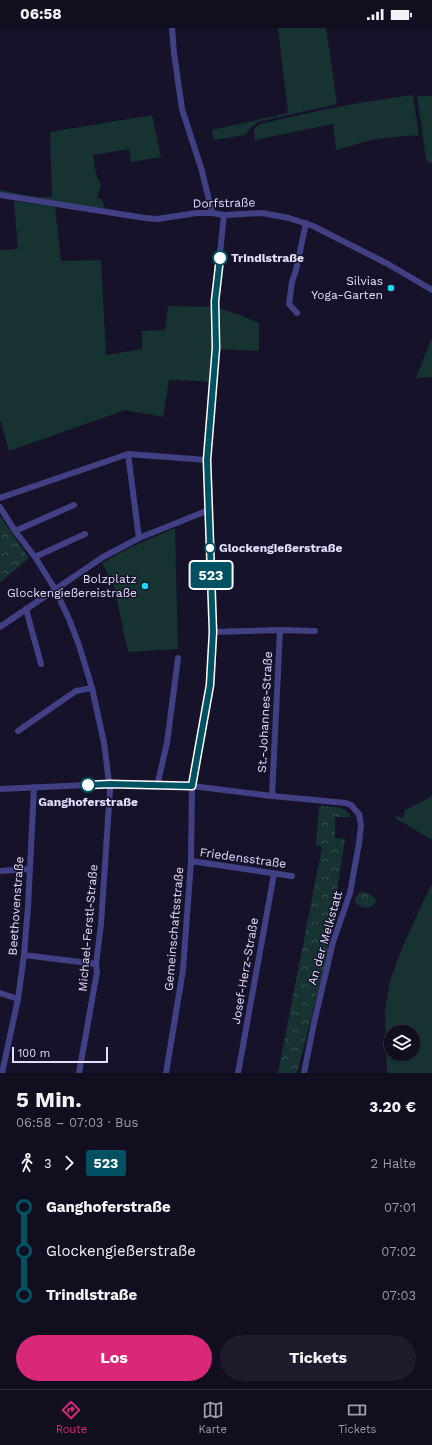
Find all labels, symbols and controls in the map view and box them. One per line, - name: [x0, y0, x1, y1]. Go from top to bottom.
- text: 06:58: [20, 5, 62, 23]
- street label: Dorfstraße: [193, 195, 256, 211]
- marker: Trindlstraße: [212, 250, 228, 266]
- place label: Trindlstraße: [231, 251, 304, 265]
- place label: Silvias Yoga-Garten: [311, 274, 383, 302]
- marker: Silvias Yoga-Garten: [386, 283, 396, 293]
- place label: Glockengießerstraße: [219, 541, 342, 555]
- marker: Glockengießerstraße: [204, 542, 216, 554]
- line badge: 523: [188, 562, 234, 588]
- text: 523: [199, 567, 223, 583]
- place label: Bolzplatz Glockengießereistraße: [7, 572, 137, 600]
- marker: Bolzplatz Glockengießereistraße: [140, 581, 150, 591]
- street label: St.-Johannes-Straße: [255, 651, 275, 773]
- marker: Ganghoferstraße: [80, 777, 96, 793]
- place label: Ganghoferstraße: [38, 795, 138, 809]
- street label: Friedensstraße: [199, 845, 287, 871]
- street label: Beethovenstraße: [6, 856, 26, 956]
- street label: Michael-Ferstl-Straße: [75, 864, 101, 992]
- street label: Gemeinschaftsstraße: [162, 866, 186, 992]
- street label: An der Melkstatt: [305, 889, 345, 987]
- street label: Josef-Herz-Straße: [229, 917, 261, 1025]
- map controls: [384, 1025, 420, 1061]
- button: layers: [384, 1025, 420, 1061]
- scale bar: [12, 1045, 108, 1064]
- text: 100 m: [18, 1047, 50, 1060]
- text: 5 Min.: [16, 1087, 82, 1112]
- text: 3.20 €: [369, 1098, 416, 1116]
- text: 06:58 – 07:03 · Bus: [16, 1115, 138, 1130]
- icon: walk: [16, 1152, 38, 1174]
- icon: forward: [58, 1152, 80, 1174]
- text: 523: [94, 1155, 118, 1171]
- text: 3: [44, 1156, 52, 1171]
- text: 2 Halte: [370, 1156, 416, 1171]
- text: Ganghoferstraße: [46, 1198, 171, 1216]
- text: 07:01: [384, 1200, 416, 1215]
- text: Glockengießerstraße: [46, 1242, 196, 1260]
- text: 07:02: [381, 1244, 416, 1259]
- text: Trindlstraße: [46, 1286, 137, 1304]
- text: 07:03: [382, 1288, 416, 1303]
- button: Los: [16, 1335, 212, 1381]
- button: Tickets: [220, 1335, 416, 1381]
- tab: Route: [56, 1399, 87, 1436]
- tab: Karte: [198, 1399, 227, 1436]
- tab: Tickets: [338, 1399, 376, 1436]

